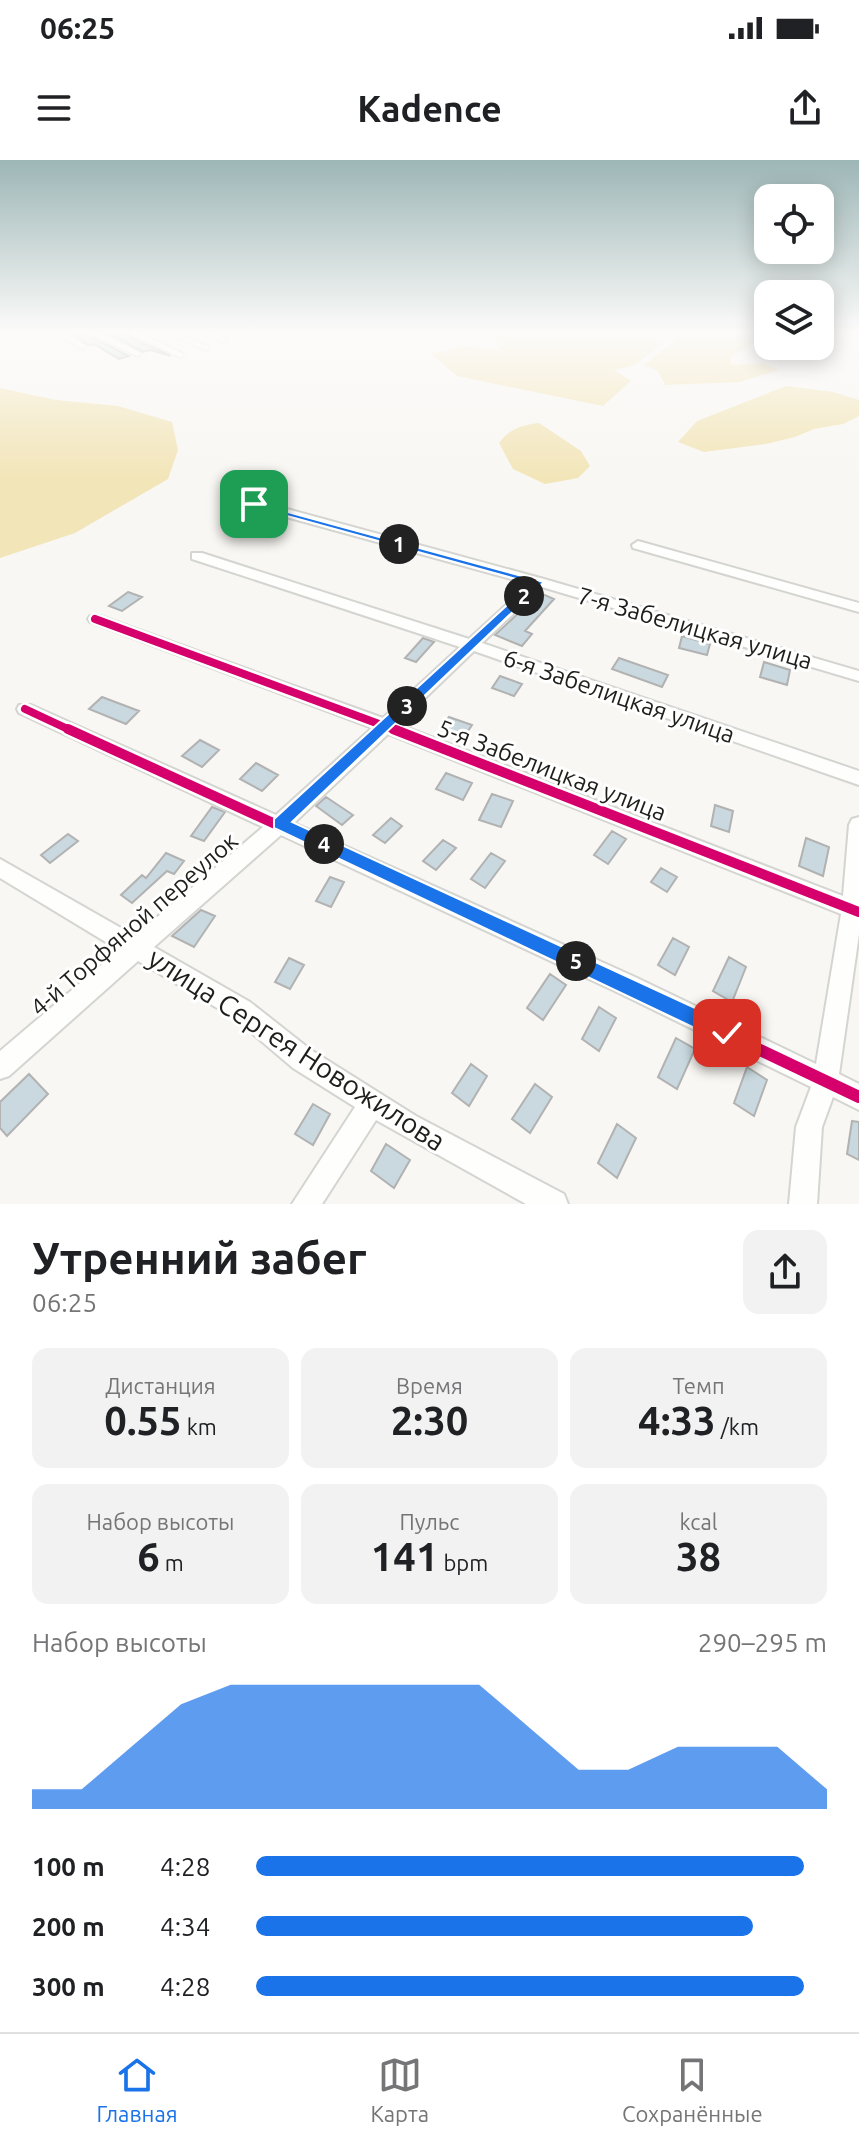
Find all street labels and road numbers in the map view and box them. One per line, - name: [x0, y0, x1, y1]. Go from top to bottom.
- street label: 7-я Забелицкая улица: [575, 582, 815, 674]
- street label: 6-я Забелицкая улица: [500, 644, 738, 748]
- street label: 5-я Забелицкая улица: [434, 714, 670, 826]
- street label: 4-й Торфяной переулок: [25, 827, 243, 1021]
- street label: улица Сергея Новожилова: [143, 941, 451, 1157]

